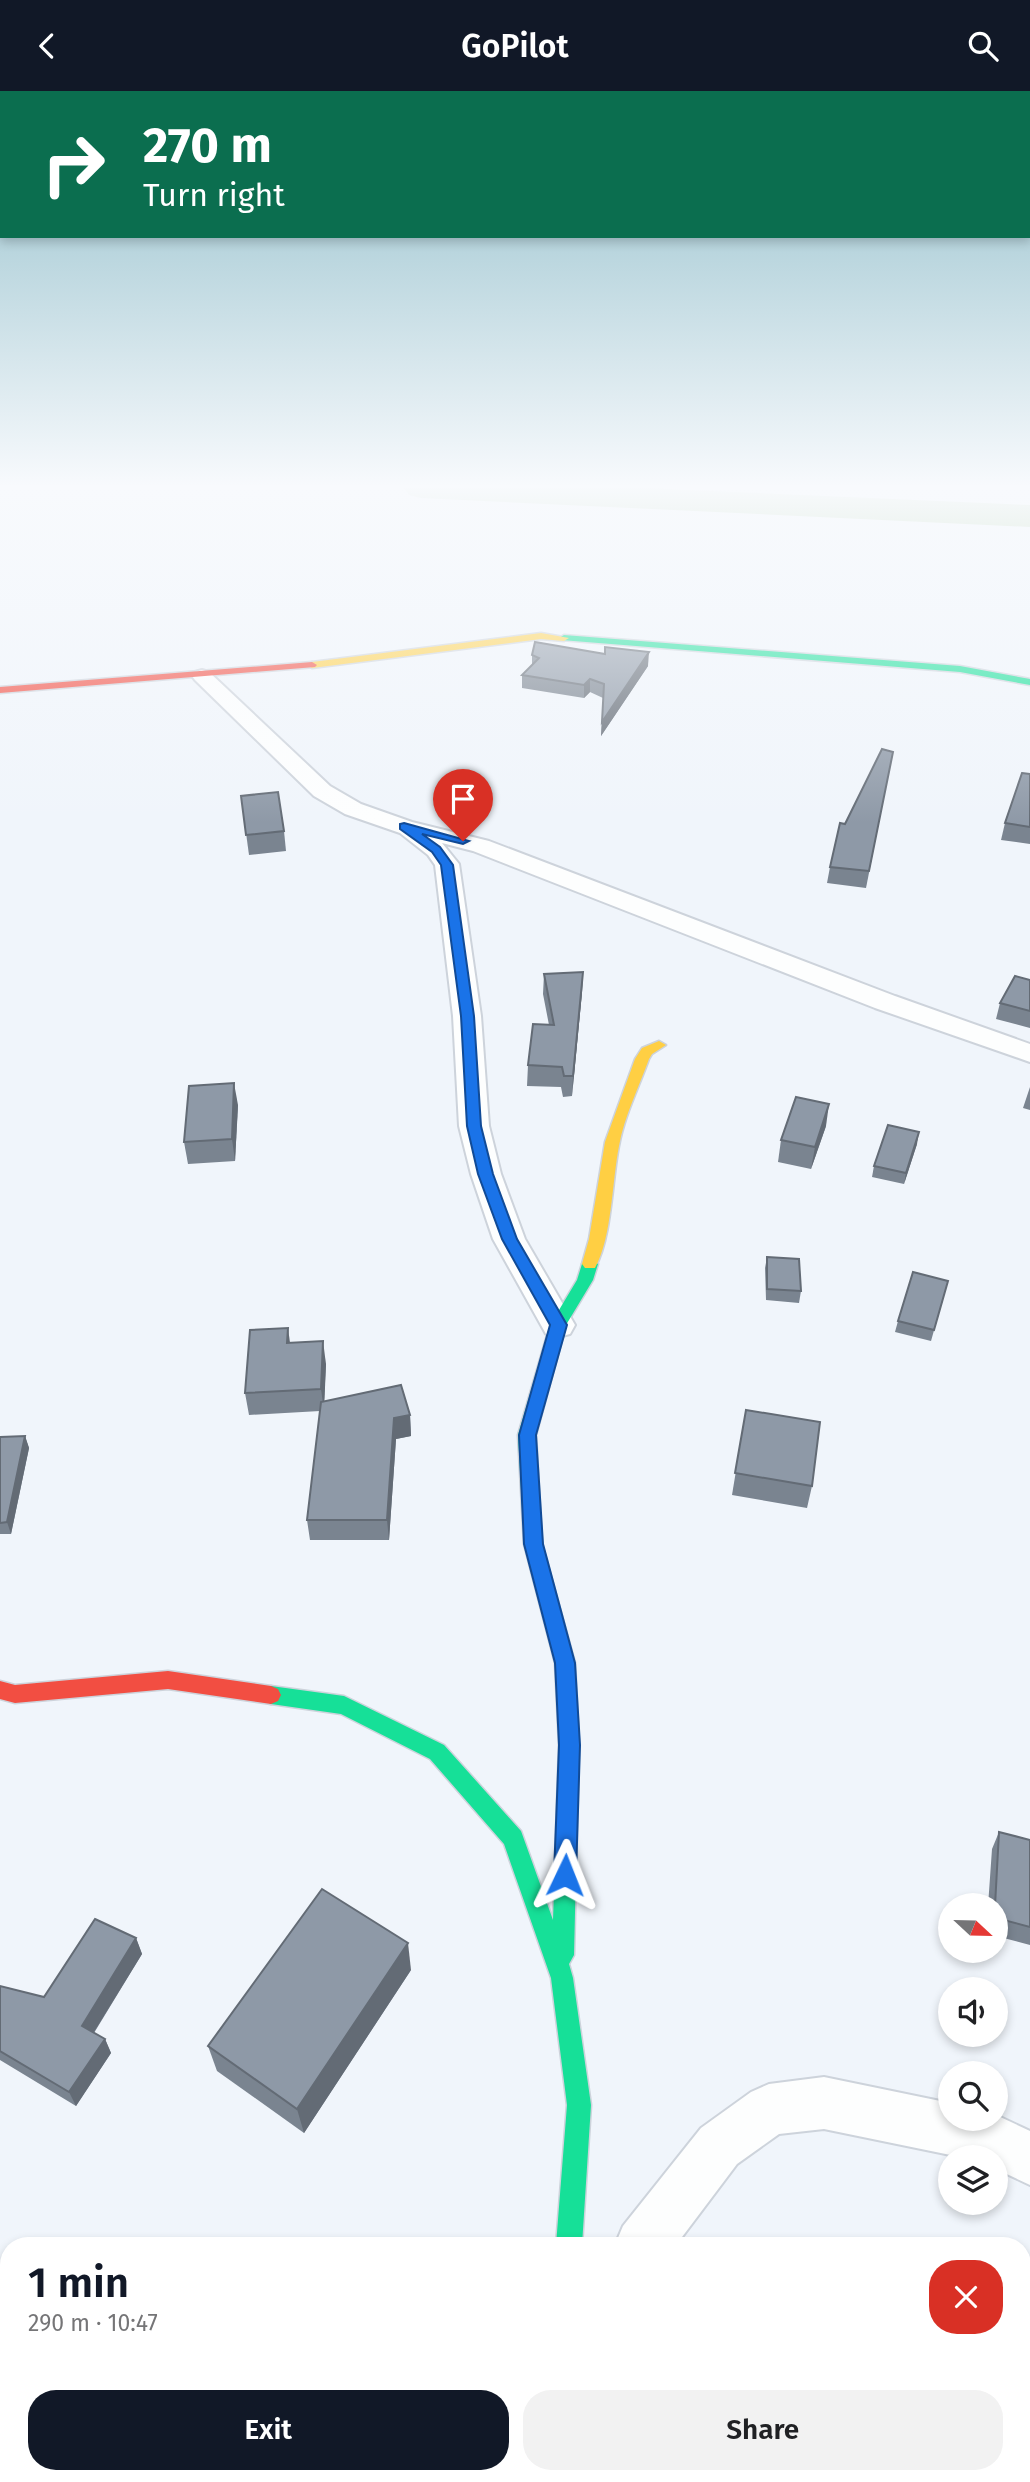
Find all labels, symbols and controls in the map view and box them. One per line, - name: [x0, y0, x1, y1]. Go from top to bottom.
- icon: back: [28, 27, 66, 65]
- text: GoPilot: [461, 27, 569, 65]
- icon: search: [964, 27, 1002, 65]
- text: 270 m: [143, 116, 272, 175]
- icon: right: [28, 119, 119, 210]
- text: Turn right: [143, 176, 285, 214]
- pin: [433, 769, 493, 841]
- icon: arrive: [444, 780, 482, 818]
- position arrow: [528, 1838, 602, 1912]
- north arrow: [938, 1893, 1008, 1963]
- map controls: [938, 1893, 1008, 2215]
- button: sound: [938, 1977, 1008, 2047]
- button: search: [938, 2061, 1008, 2131]
- button: layers: [938, 2145, 1008, 2215]
- text: 1 min: [28, 2258, 129, 2308]
- button: close: [929, 2260, 1003, 2334]
- text: 290 m · 10:47: [28, 2309, 158, 2337]
- button: Exit: [28, 2390, 509, 2470]
- button: Share: [523, 2390, 1003, 2470]

